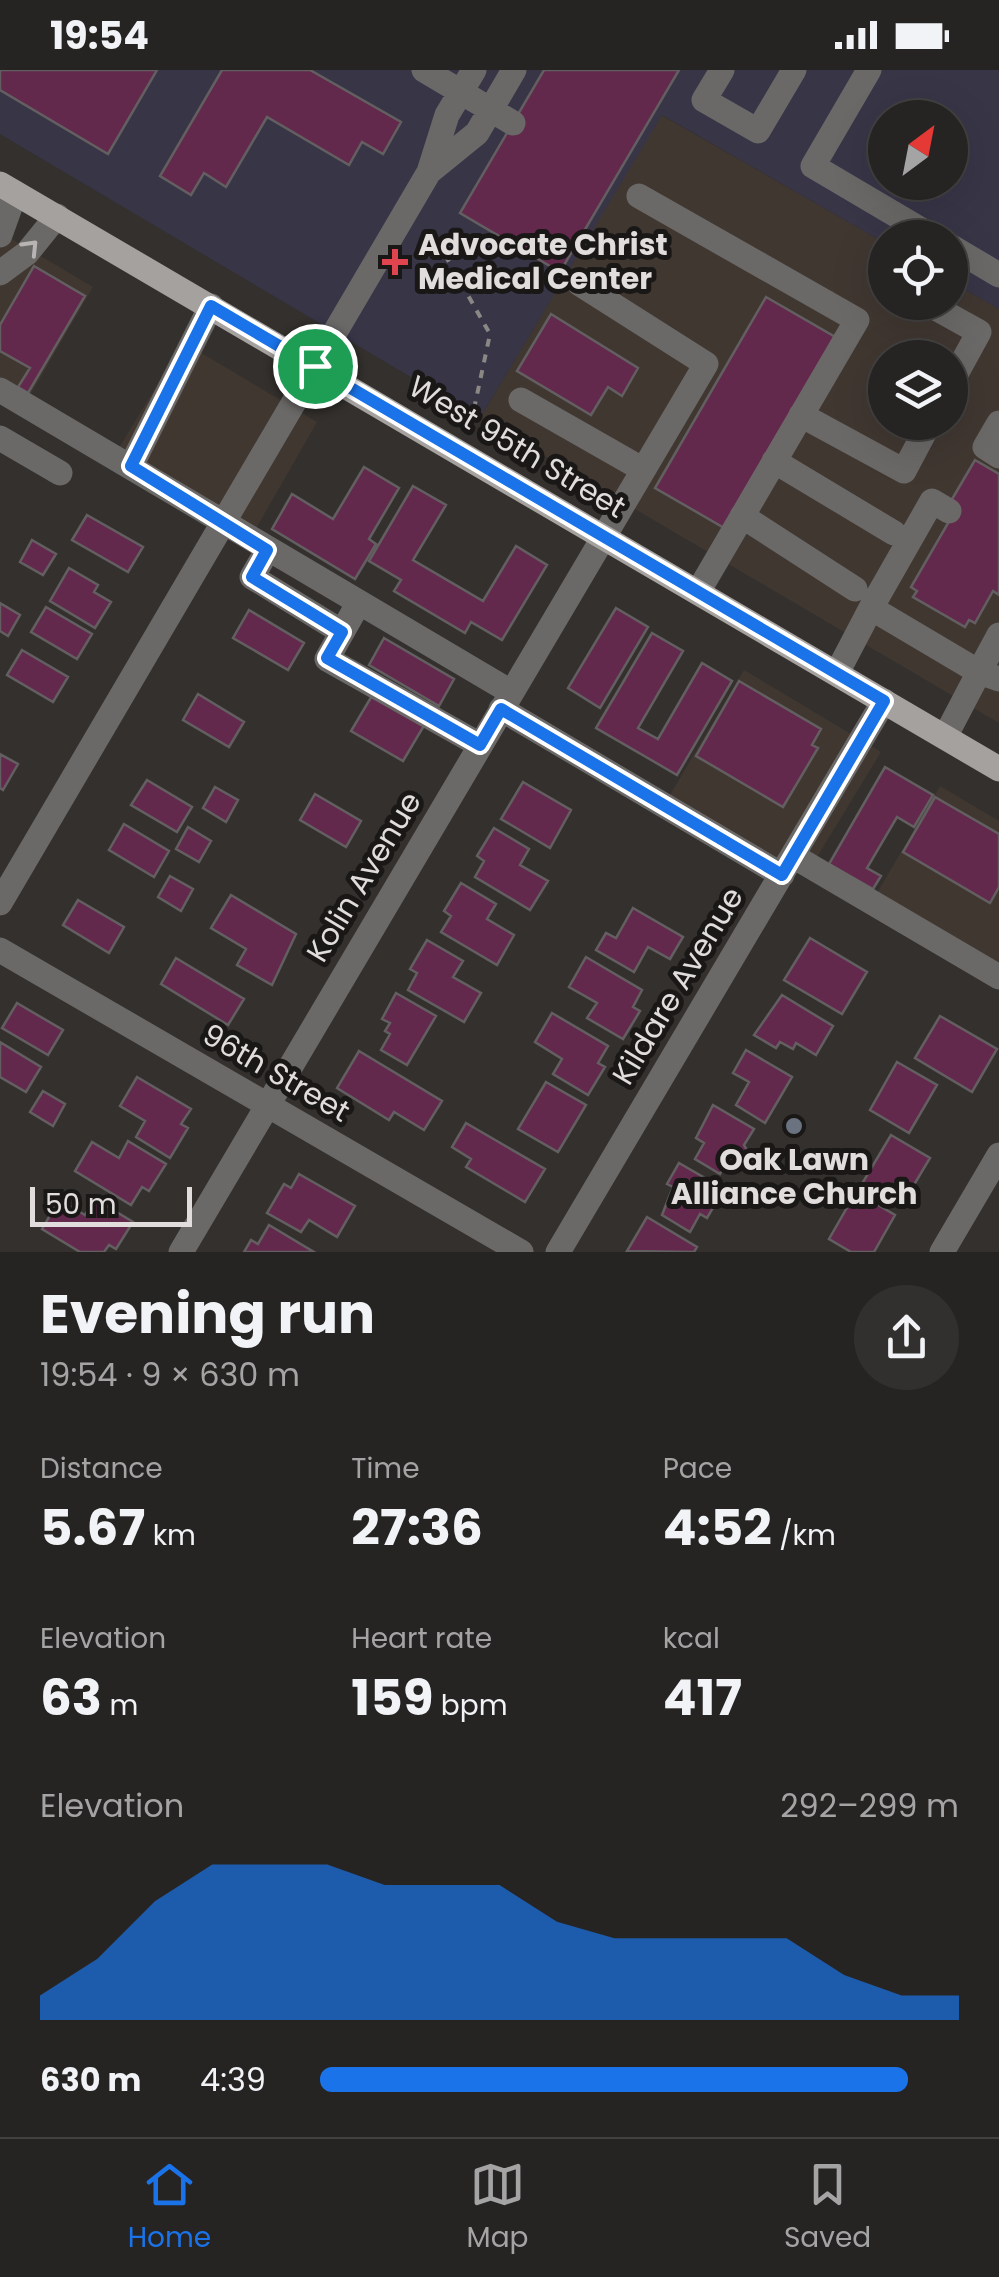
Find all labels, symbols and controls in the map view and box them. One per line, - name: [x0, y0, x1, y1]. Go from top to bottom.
- text: 19:54: [50, 9, 149, 62]
- north arrow: [868, 100, 968, 200]
- map controls: [868, 100, 968, 440]
- button: locate: [868, 220, 968, 320]
- place label: Advocate Christ Medical Center: [418, 223, 668, 300]
- one-way arrow: [19, 240, 37, 258]
- marker: Advocate Christ Medical Center: [382, 249, 408, 275]
- pin: [273, 324, 358, 409]
- icon: arrive: [288, 339, 343, 394]
- button: layers: [868, 340, 968, 440]
- street label: West 95th Street: [401, 365, 634, 528]
- street label: Kolin Avenue: [296, 783, 431, 970]
- street label: Kildare Avenue: [602, 879, 754, 1093]
- street label: 96th Street: [195, 1013, 358, 1132]
- marker: Oak Lawn Alliance Church: [783, 1115, 805, 1137]
- place label: Oak Lawn Alliance Church: [671, 1138, 917, 1215]
- scale bar: [30, 1182, 192, 1226]
- text: 50 m: [45, 1185, 116, 1224]
- text: Evening run: [40, 1275, 375, 1352]
- button: share: [854, 1285, 959, 1390]
- text: 19:54 · 9 × 630 m: [40, 1352, 300, 1397]
- text: Distance: [40, 1449, 163, 1488]
- text: Time: [351, 1449, 420, 1488]
- text: Pace: [663, 1449, 732, 1488]
- text: 5.67: [40, 1492, 145, 1563]
- text: 27:36: [351, 1492, 483, 1563]
- text: 4:52: [663, 1492, 772, 1563]
- text: km: [145, 1516, 196, 1555]
- text: /km: [772, 1516, 836, 1555]
- text: Elevation: [40, 1619, 166, 1658]
- text: Heart rate: [351, 1619, 492, 1658]
- text: kcal: [663, 1619, 720, 1658]
- text: 63: [40, 1662, 102, 1733]
- text: 159: [351, 1662, 433, 1733]
- text: 417: [663, 1662, 742, 1733]
- text: m: [102, 1686, 138, 1725]
- text: bpm: [433, 1686, 508, 1725]
- text: Elevation: [40, 1783, 184, 1828]
- text: 292–299 m: [780, 1783, 959, 1828]
- text: 630 m: [40, 2057, 141, 2102]
- text: 4:39: [200, 2057, 266, 2102]
- tab: Home: [128, 2157, 211, 2259]
- tab: Map: [467, 2157, 529, 2259]
- tab: Saved: [784, 2157, 871, 2259]

